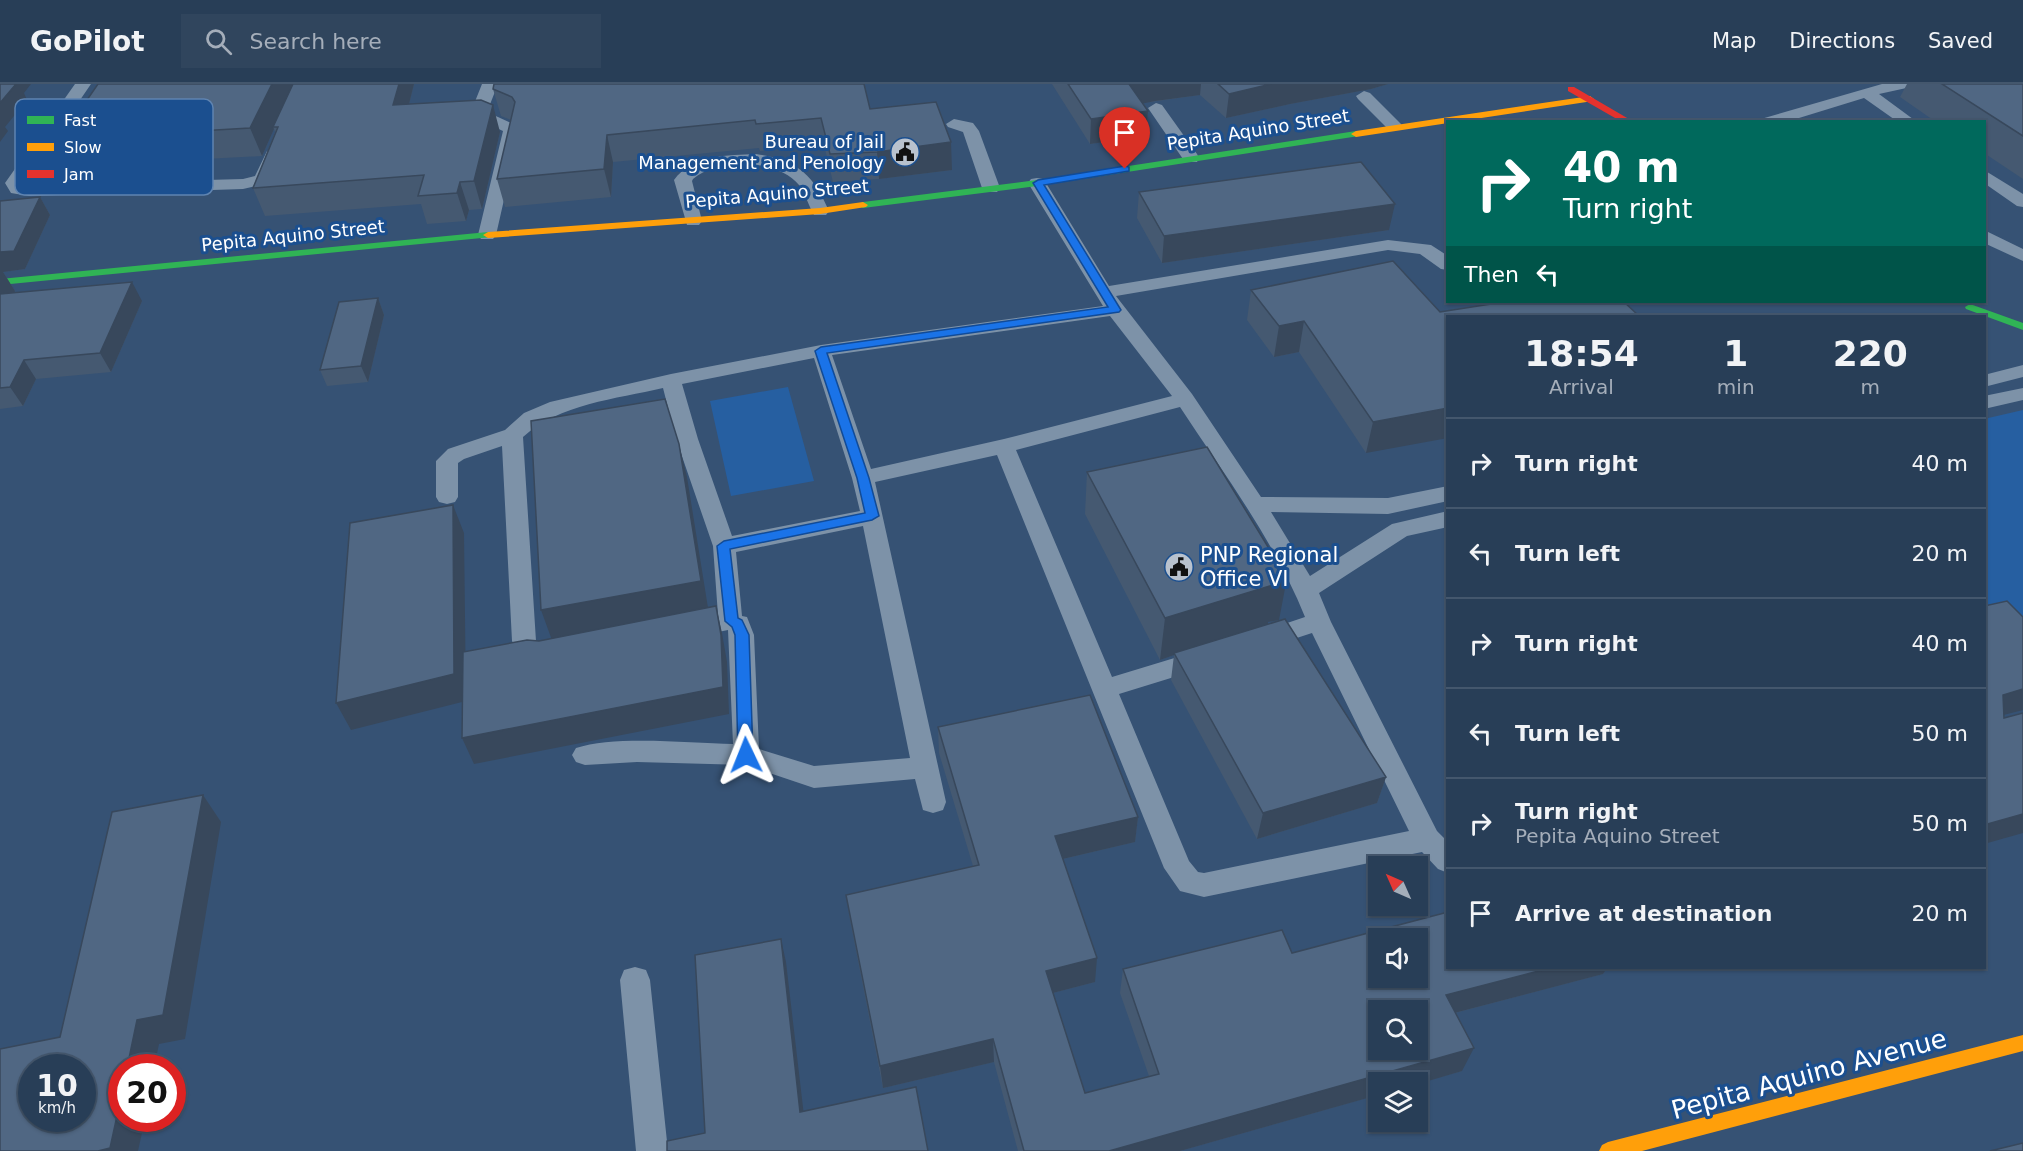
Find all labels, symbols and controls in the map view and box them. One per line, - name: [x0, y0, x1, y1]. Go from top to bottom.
- search box: [181, 14, 601, 68]
- text: GoPilot: [30, 25, 145, 58]
- icon: search: [202, 25, 235, 58]
- text: Search here: [250, 29, 382, 54]
- text: Map: [1712, 29, 1756, 53]
- text: Directions: [1789, 29, 1895, 53]
- text: Saved: [1928, 29, 1993, 53]
- legend: [15, 99, 213, 195]
- street label: Pepita Aquino Street: [1165, 105, 1351, 154]
- pin: [1099, 107, 1150, 169]
- text: Fast: [64, 111, 96, 130]
- icon: arrive: [1108, 116, 1141, 149]
- place label: Bureau of Jail Management and Penology: [638, 131, 884, 173]
- public building icon: Bureau of Jail Management and Penology: [889, 136, 921, 168]
- text: Slow: [64, 138, 101, 157]
- text: 40 m: [1563, 143, 1680, 192]
- icon: right: [1464, 144, 1542, 222]
- text: Jam: [63, 165, 94, 184]
- street label: Pepita Aquino Street: [684, 175, 870, 212]
- text: Turn right: [1563, 193, 1692, 224]
- street label: Pepita Aquino Street: [200, 215, 386, 256]
- icon: left: [1531, 258, 1564, 291]
- text: Then: [1464, 262, 1519, 287]
- text: 18:54: [1524, 333, 1639, 374]
- text: 1: [1723, 333, 1748, 374]
- text: 220: [1833, 333, 1908, 374]
- text: Arrival: [1549, 375, 1614, 399]
- text: min: [1717, 375, 1755, 399]
- text: m: [1861, 375, 1880, 399]
- icon: right: [1464, 447, 1497, 480]
- text: Turn right: [1515, 451, 1638, 476]
- text: 40 m: [1912, 451, 1968, 476]
- icon: left: [1464, 537, 1497, 570]
- text: Turn left: [1515, 541, 1620, 566]
- text: 20 m: [1912, 541, 1968, 566]
- place label: PNP Regional Office VI: [1200, 543, 1338, 591]
- public building icon: PNP Regional Office VI: [1163, 551, 1195, 583]
- icon: right: [1464, 627, 1497, 660]
- text: Turn right: [1515, 631, 1638, 656]
- text: 40 m: [1912, 631, 1968, 656]
- icon: left: [1464, 717, 1497, 750]
- text: Turn left: [1515, 721, 1620, 746]
- text: 50 m: [1912, 721, 1968, 746]
- position arrow: [714, 723, 778, 787]
- text: Turn right: [1515, 799, 1638, 824]
- icon: right: [1464, 807, 1497, 840]
- text: 50 m: [1912, 811, 1968, 836]
- text: Pepita Aquino Street: [1515, 824, 1720, 848]
- north arrow: [1368, 856, 1428, 916]
- map controls: [1368, 856, 1428, 1132]
- icon: arrive: [1464, 897, 1497, 930]
- text: Arrive at destination: [1515, 901, 1772, 926]
- text: 20 m: [1912, 901, 1968, 926]
- button: sound: [1368, 928, 1428, 988]
- button: search: [1368, 1000, 1428, 1060]
- street label: Pepita Aquino Avenue: [1668, 1023, 1950, 1125]
- speed limit sign: 20: [108, 1054, 186, 1132]
- text: 10: [36, 1068, 78, 1103]
- button: layers: [1368, 1072, 1428, 1132]
- text: km/h: [38, 1099, 76, 1117]

